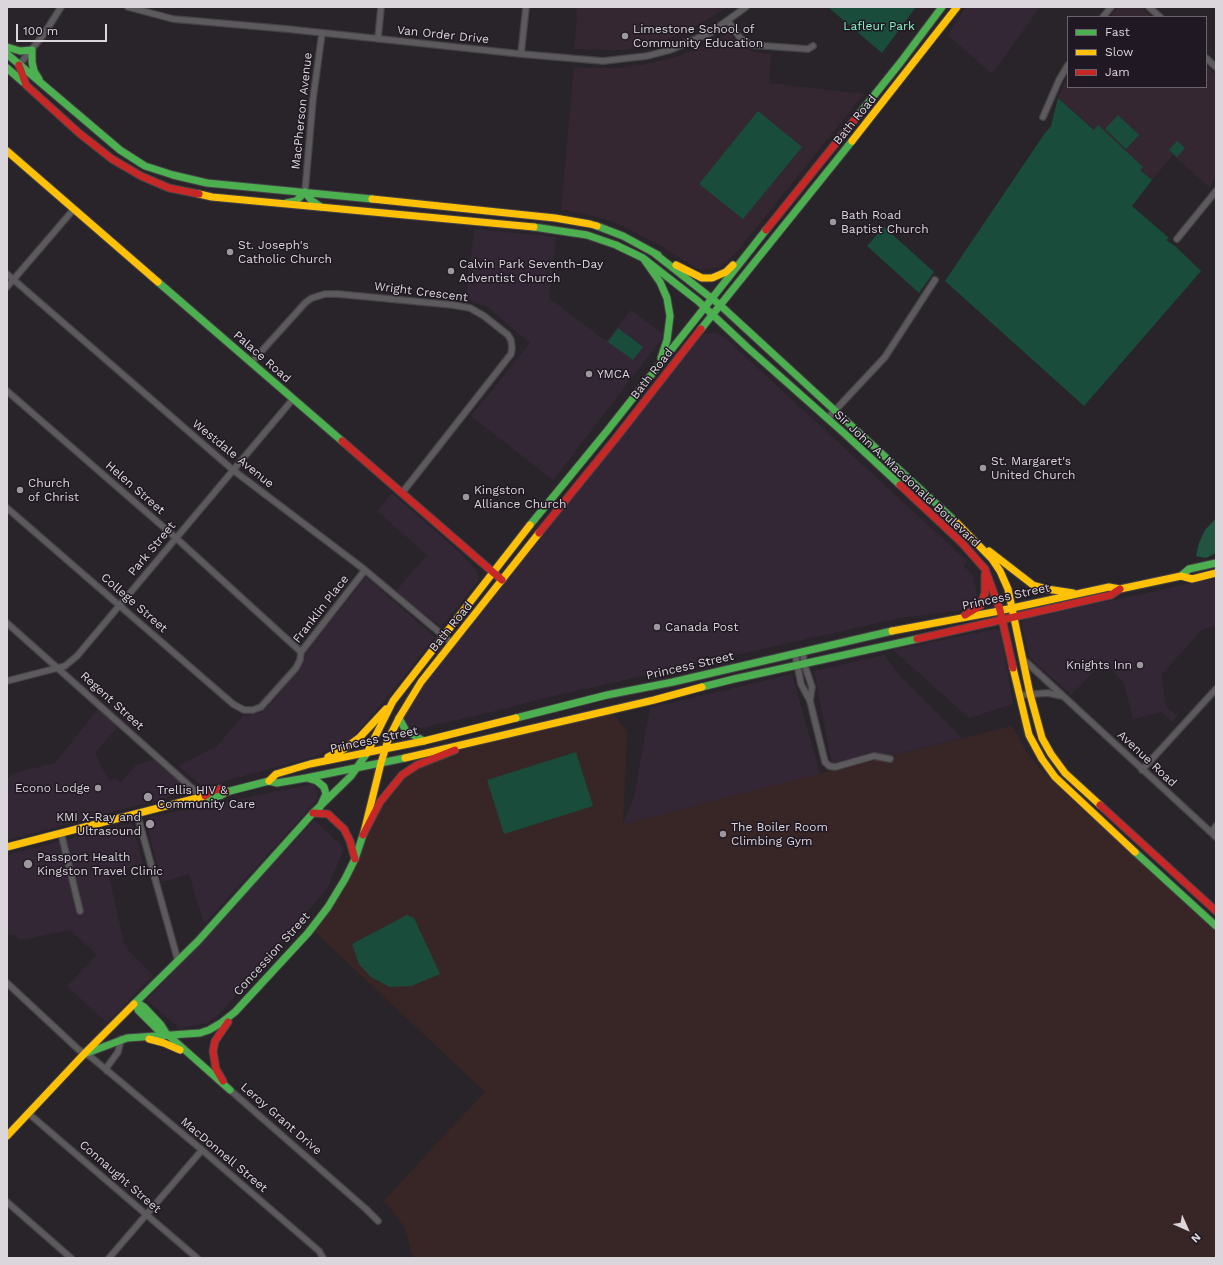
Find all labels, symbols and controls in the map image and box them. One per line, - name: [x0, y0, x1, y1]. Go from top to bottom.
- scale bar: [18, 16, 109, 42]
- legend: [1067, 16, 1207, 88]
- park label: Lafleur Park: [843, 19, 915, 33]
- place label: Limestone School of Community Education: [633, 22, 763, 50]
- street label: Van Order Drive: [396, 23, 490, 47]
- text: 100 m: [23, 24, 58, 38]
- text: Fast: [1105, 25, 1130, 39]
- marker: Limestone School of Community Education: [620, 31, 630, 41]
- text: Slow: [1105, 45, 1133, 59]
- street label: MacPherson Avenue: [289, 52, 315, 170]
- text: Jam: [1105, 65, 1130, 79]
- street label: Bath Road: [830, 92, 880, 148]
- place label: Bath Road Baptist Church: [841, 208, 929, 236]
- marker: Bath Road Baptist Church: [828, 217, 838, 227]
- place label: St. Joseph's Catholic Church: [238, 238, 332, 266]
- marker: St. Joseph's Catholic Church: [225, 247, 235, 257]
- place label: Calvin Park Seventh-Day Adventist Church: [459, 257, 603, 285]
- marker: Calvin Park Seventh-Day Adventist Church: [446, 266, 456, 276]
- street label: Wright Crescent: [373, 279, 469, 305]
- street label: Palace Road: [230, 328, 294, 386]
- street label: Bath Road: [628, 346, 676, 402]
- place label: YMCA: [597, 367, 630, 381]
- marker: YMCA: [584, 369, 594, 379]
- street label: Sir John A. Macdonald Boulevard: [831, 408, 983, 550]
- street label: Westdale Avenue: [189, 417, 277, 491]
- place label: St. Margaret's United Church: [991, 454, 1076, 482]
- street label: Helen Street: [102, 458, 168, 518]
- marker: St. Margaret's United Church: [978, 463, 988, 473]
- place label: Church of Christ: [28, 476, 79, 504]
- place label: Kingston Alliance Church: [474, 483, 566, 511]
- marker: Church of Christ: [15, 485, 25, 495]
- marker: Kingston Alliance Church: [461, 492, 471, 502]
- street label: Park Street: [125, 519, 179, 579]
- street label: College Street: [98, 570, 170, 636]
- street label: Franklin Place: [290, 572, 352, 646]
- street label: Princess Street: [961, 581, 1051, 613]
- street label: Bath Road: [426, 599, 476, 655]
- place label: Canada Post: [665, 620, 738, 634]
- marker: Canada Post: [652, 622, 662, 632]
- street label: Princess Street: [645, 649, 735, 683]
- place label: Knights Inn: [1066, 658, 1132, 672]
- marker: Knights Inn: [1135, 660, 1145, 670]
- street label: Regent Street: [77, 669, 147, 733]
- street label: Princess Street: [329, 724, 419, 756]
- street label: Avenue Road: [1114, 728, 1180, 790]
- place label: Econo Lodge: [15, 781, 90, 795]
- marker: Econo Lodge: [93, 783, 103, 793]
- place label: Trellis HIV & Community Care: [157, 783, 255, 811]
- marker: Trellis HIV & Community Care: [142, 791, 154, 803]
- place label: KMI X-Ray and Ultrasound: [56, 810, 141, 838]
- marker: KMI X-Ray and Ultrasound: [144, 818, 156, 830]
- place label: The Boiler Room Climbing Gym: [731, 820, 828, 848]
- marker: The Boiler Room Climbing Gym: [718, 829, 728, 839]
- place label: Passport Health Kingston Travel Clinic: [37, 850, 163, 878]
- marker: Passport Health Kingston Travel Clinic: [22, 858, 34, 870]
- street label: Concession Street: [231, 909, 313, 999]
- street label: Leroy Grant Drive: [238, 1080, 324, 1158]
- street label: MacDonnell Street: [178, 1114, 270, 1196]
- street label: Connaught Street: [76, 1138, 164, 1216]
- north arrow: [1167, 1209, 1207, 1249]
- text: N: [1188, 1230, 1203, 1245]

